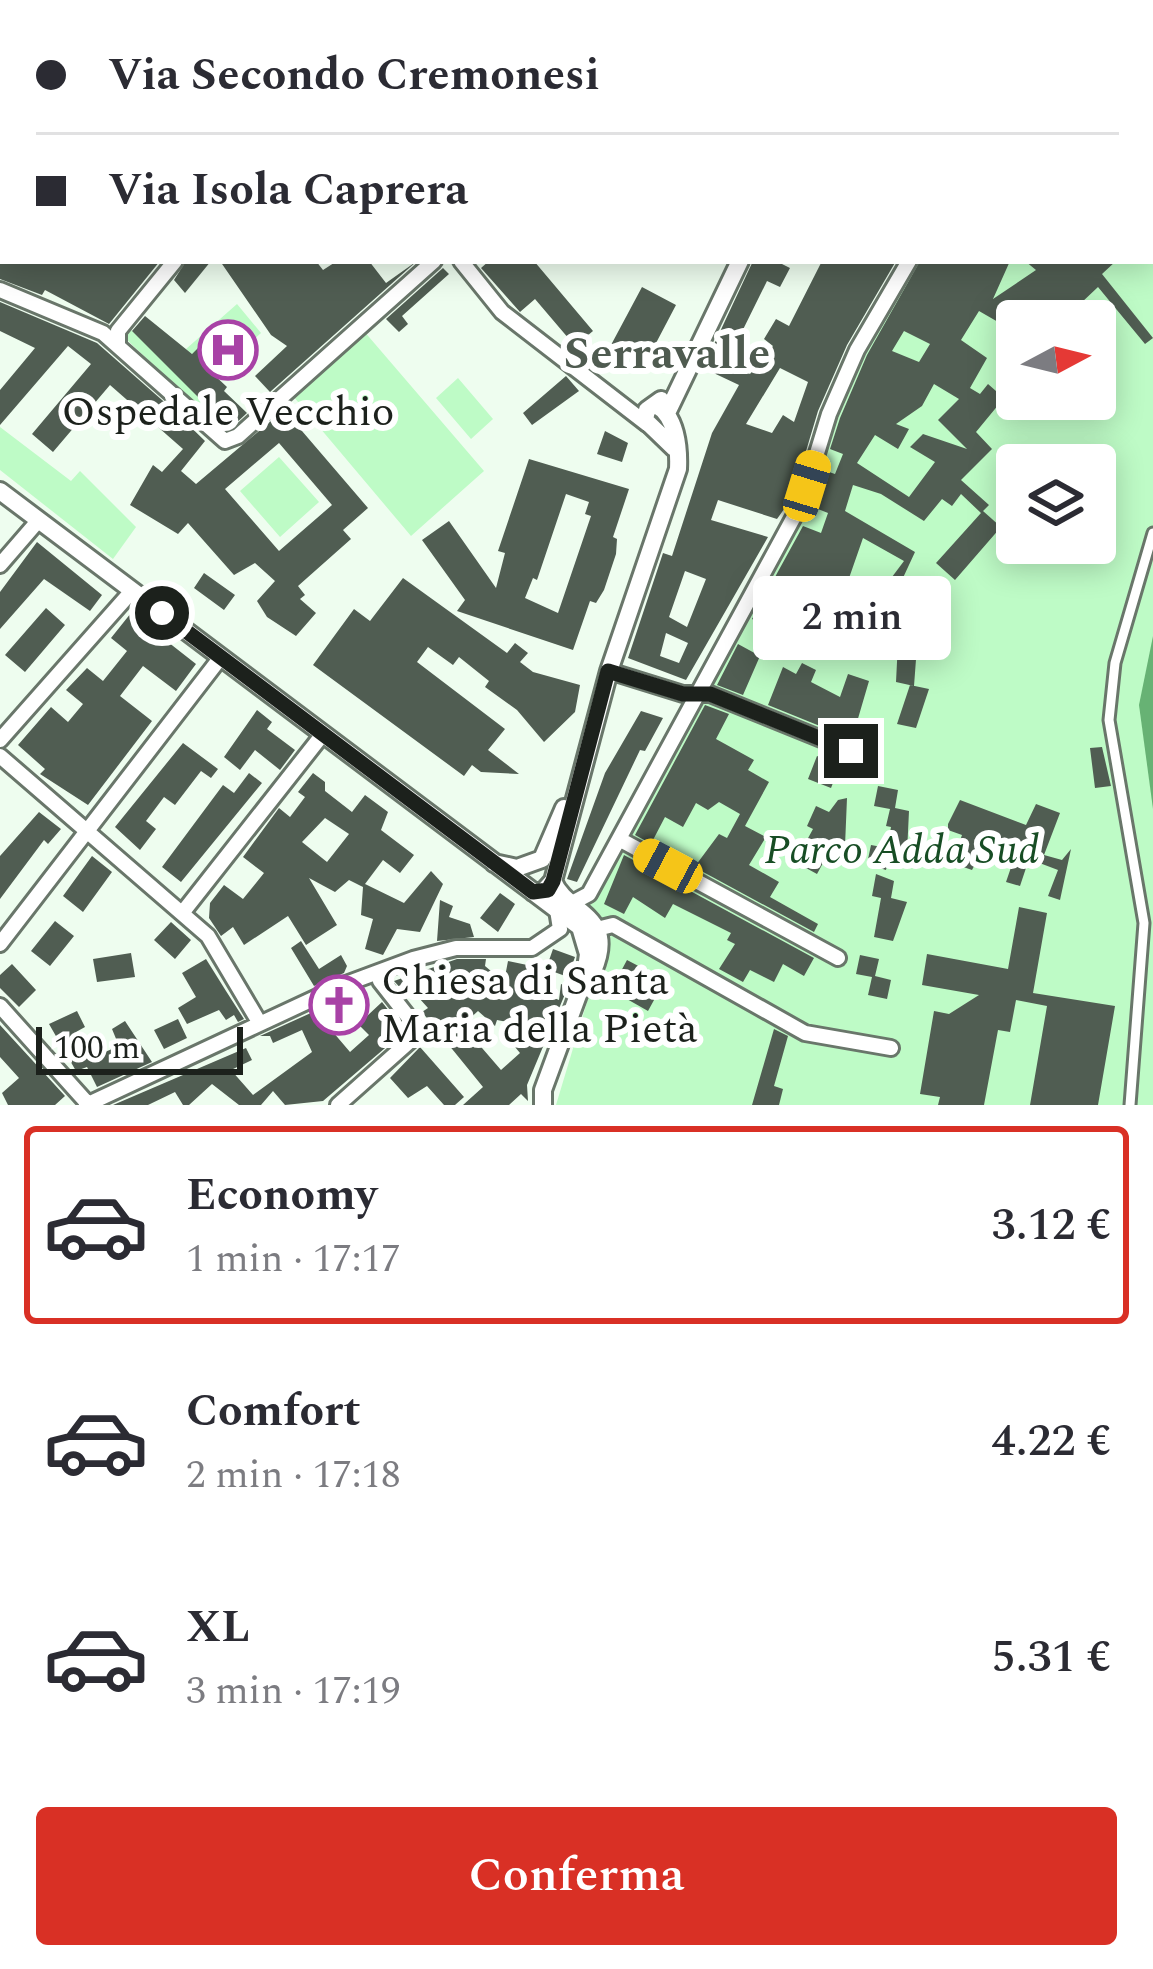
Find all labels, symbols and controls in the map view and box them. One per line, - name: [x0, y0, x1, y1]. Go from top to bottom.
- text: Via Secondo Cremonesi: [108, 41, 600, 110]
- text: Via Isola Caprera: [108, 156, 469, 225]
- north arrow: [996, 300, 1116, 420]
- map controls: [996, 300, 1116, 564]
- hospital icon: Ospedale Vecchio: [197, 319, 259, 381]
- district label: Serravalle: [564, 320, 770, 389]
- place label: Ospedale Vecchio: [62, 381, 394, 444]
- button: layers: [996, 444, 1116, 564]
- car: [779, 446, 835, 526]
- callout: 2 min: [752, 577, 950, 661]
- route start: [135, 586, 189, 640]
- text: 2 min: [801, 588, 903, 647]
- route end: [824, 724, 878, 778]
- park label: Parco Adda Sud: [765, 819, 1039, 882]
- car: [628, 833, 708, 899]
- place label: Chiesa di Santa Maria della Pietà: [381, 950, 698, 1061]
- church icon: Chiesa di Santa Maria della Pietà: [308, 974, 370, 1036]
- scale bar: [36, 1021, 243, 1074]
- text: 100 m: [54, 1023, 140, 1073]
- text: Economy: [186, 1161, 377, 1230]
- icon: car: [42, 1171, 150, 1279]
- text: 3.12 €: [992, 1191, 1111, 1260]
- text: 1 min · 17:17: [186, 1230, 401, 1289]
- text: Comfort: [186, 1377, 361, 1446]
- icon: car: [42, 1387, 150, 1495]
- text: 4.22 €: [992, 1407, 1111, 1476]
- text: 2 min · 17:18: [186, 1446, 401, 1505]
- text: XL: [186, 1593, 250, 1662]
- icon: car: [42, 1603, 150, 1711]
- text: 5.31 €: [992, 1623, 1111, 1692]
- text: 3 min · 17:19: [186, 1662, 401, 1721]
- button: Conferma: [36, 1807, 1117, 1945]

